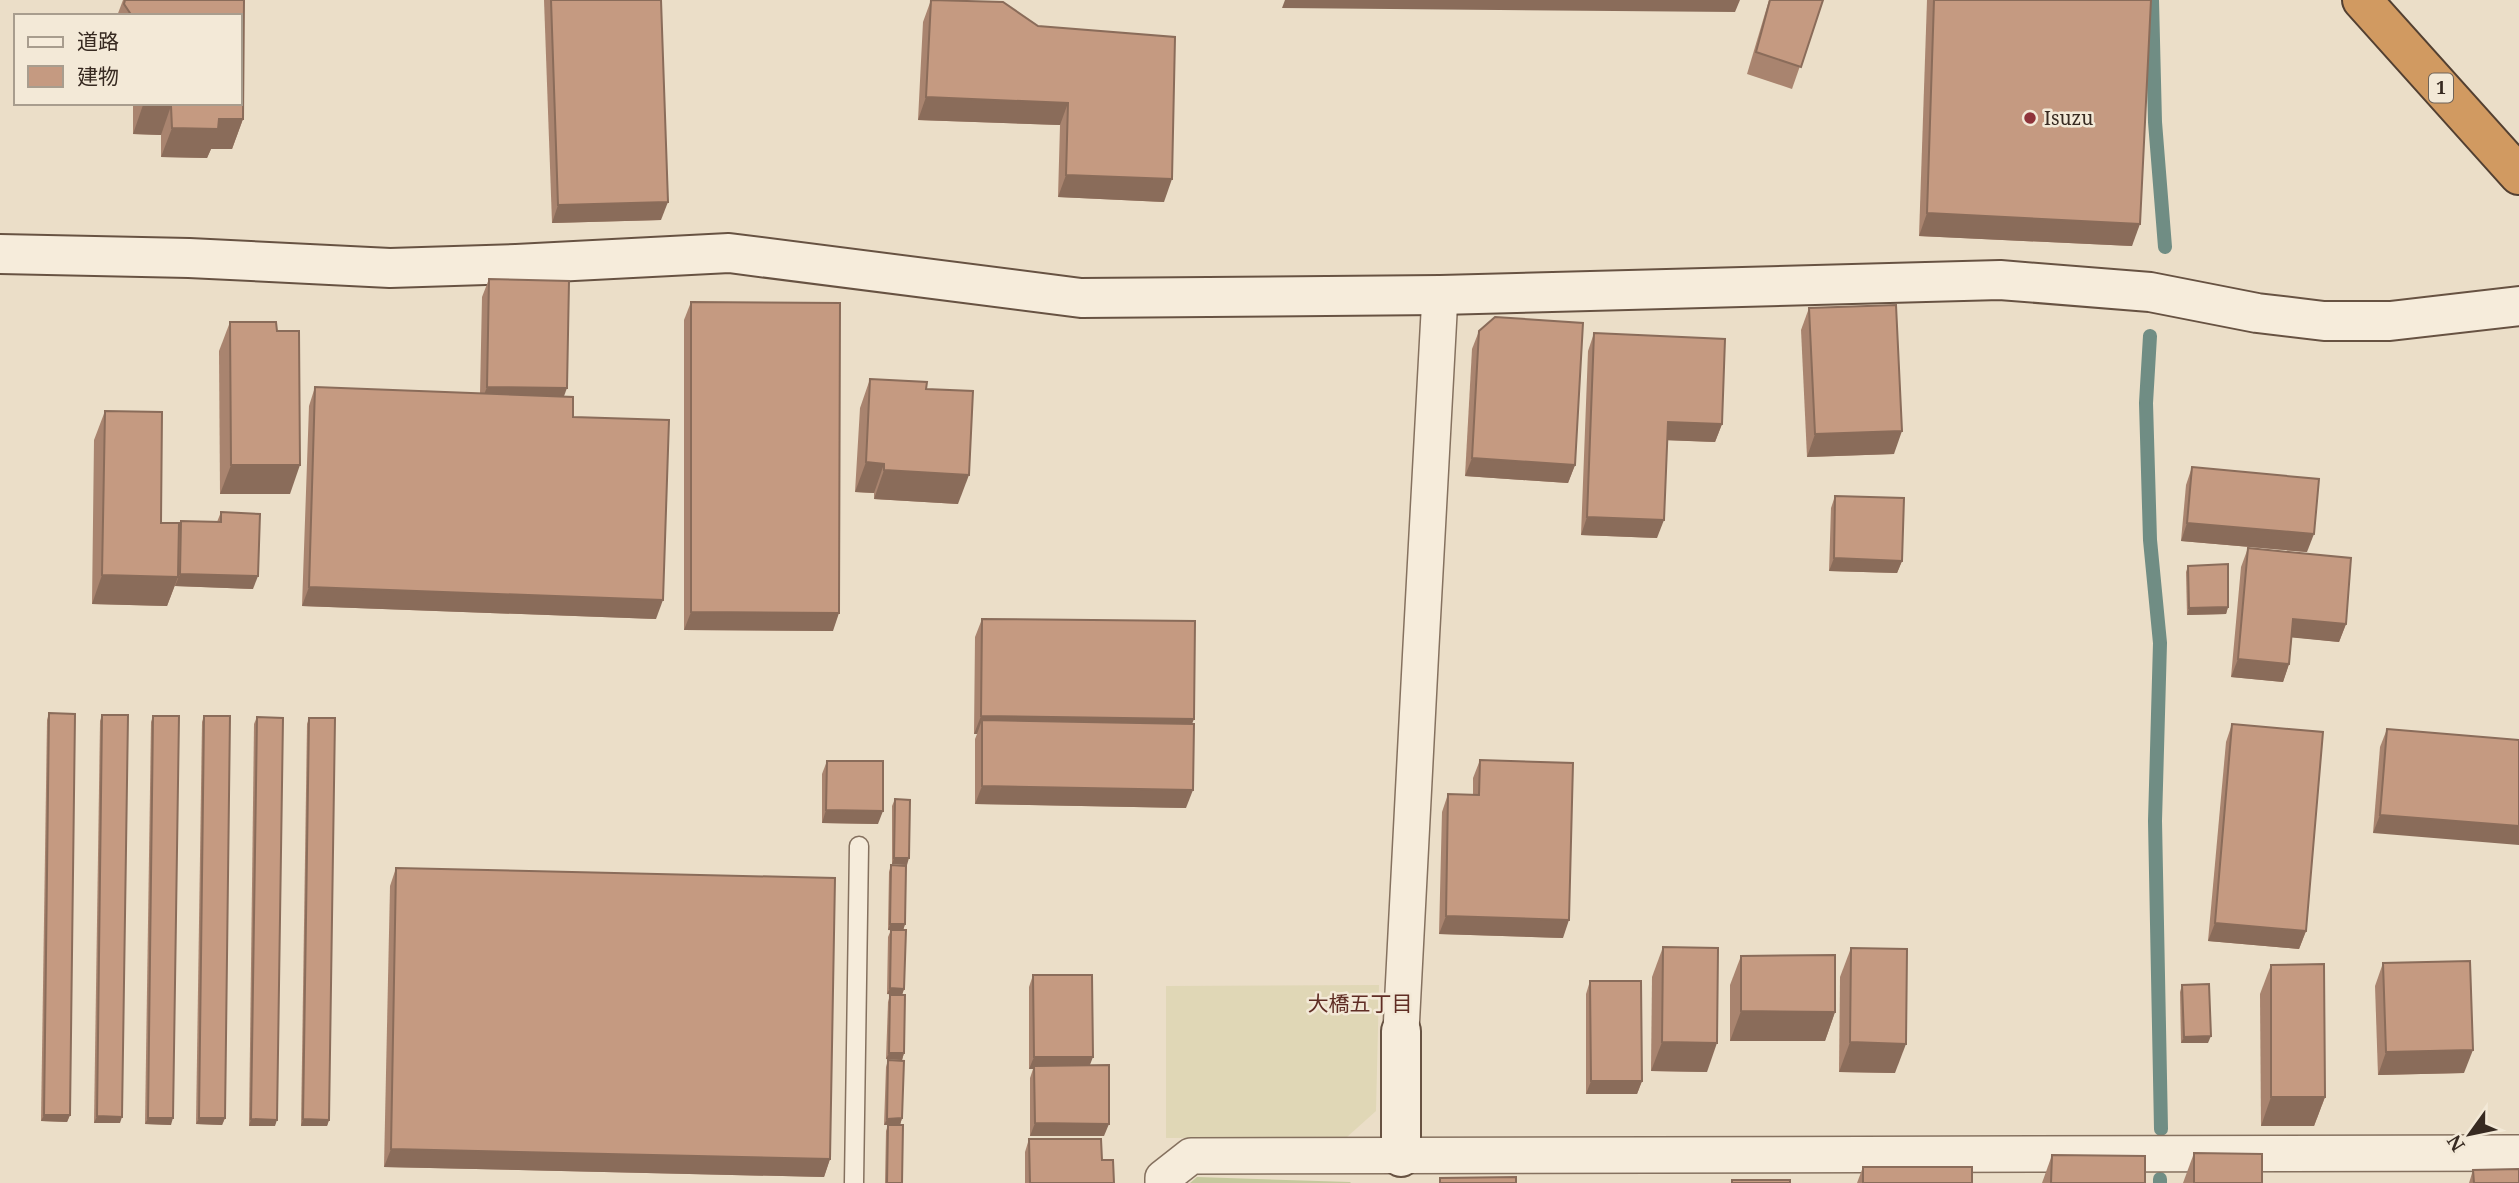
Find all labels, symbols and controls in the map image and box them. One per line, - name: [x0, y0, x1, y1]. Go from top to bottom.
- legend: [14, 14, 242, 105]
- text: 道路: [77, 27, 119, 55]
- text: 建物: [77, 62, 119, 90]
- road number: 1: [2429, 74, 2453, 102]
- place label: Isuzu: [2044, 105, 2093, 131]
- marker: Isuzu: [2022, 110, 2038, 126]
- district label: 大橋五丁目: [1308, 989, 1413, 1017]
- north arrow: [2435, 1099, 2505, 1169]
- text: N: [2441, 1130, 2471, 1157]

